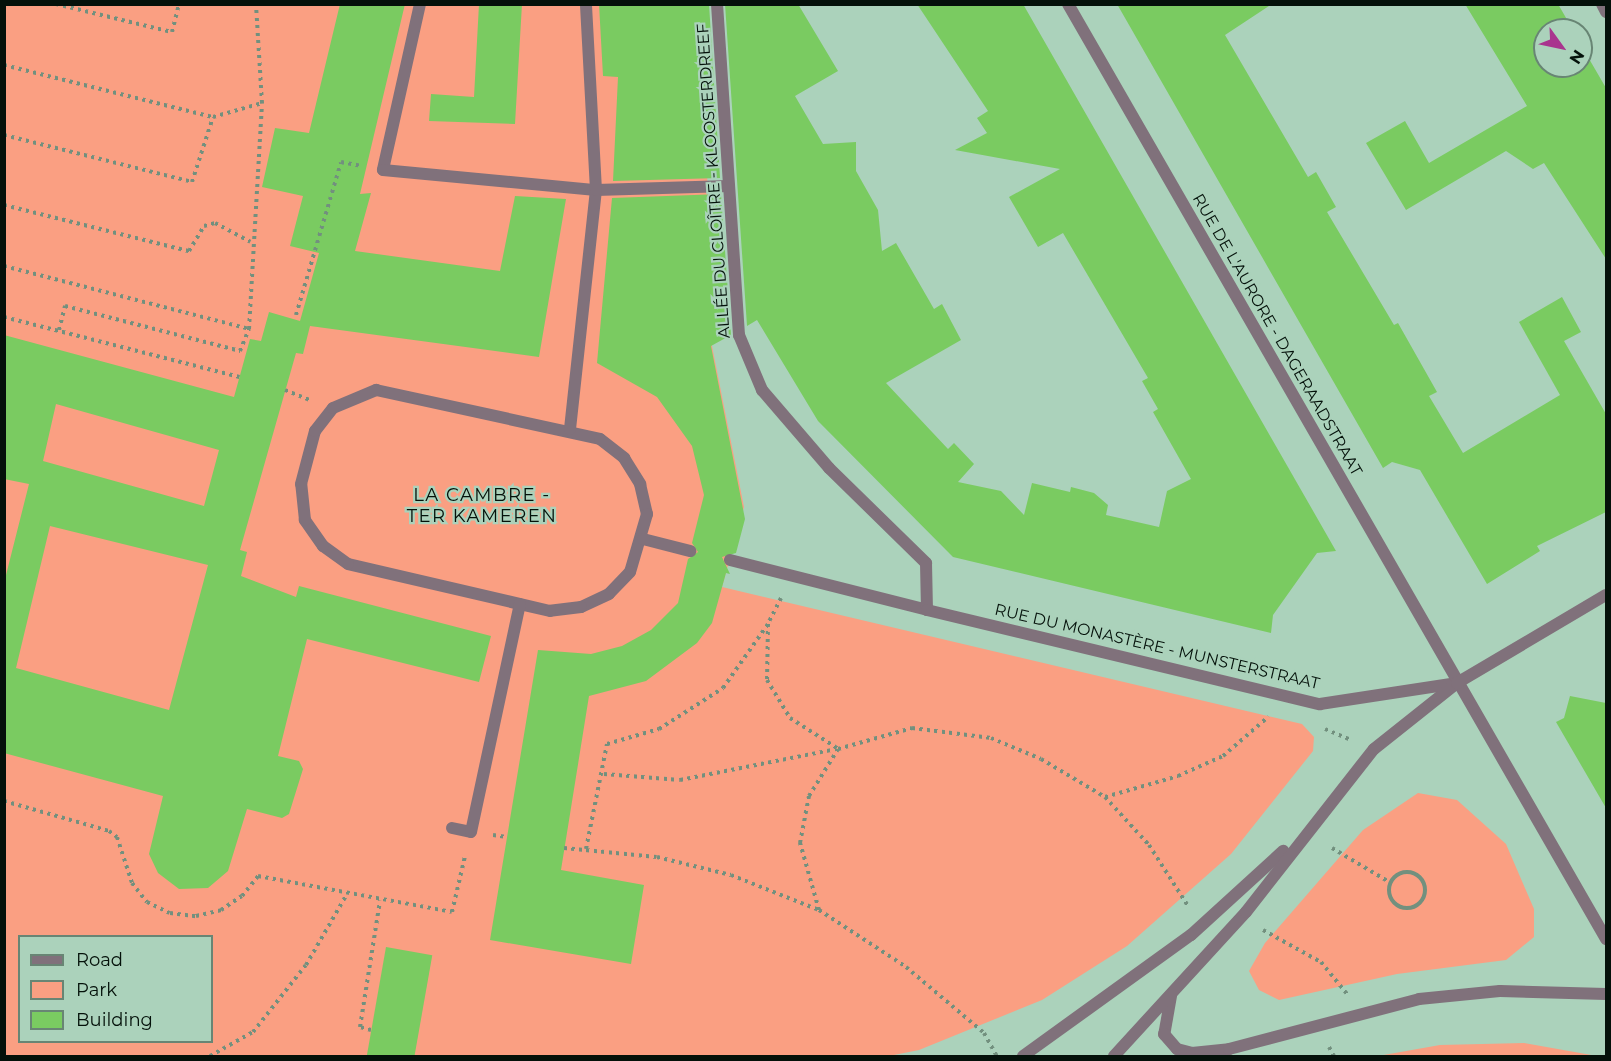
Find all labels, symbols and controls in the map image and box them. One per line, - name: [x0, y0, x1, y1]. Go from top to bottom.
- north arrow: [1533, 18, 1593, 78]
- street label: ALLÉE DU CLOÎTRE - KLOOSTERDREEF: [693, 23, 735, 339]
- text: N: [1565, 46, 1588, 68]
- street label: RUE DE L'AURORE - DAGERAADSTRAAT: [1188, 191, 1366, 479]
- district label: LA CAMBRE - TER KAMEREN: [407, 485, 557, 528]
- street label: RUE DU MONASTÈRE - MUNSTERSTRAAT: [993, 600, 1321, 694]
- legend: [18, 935, 213, 1043]
- text: Road: [76, 949, 123, 971]
- text: Park: [76, 979, 117, 1001]
- text: Building: [76, 1009, 153, 1031]

